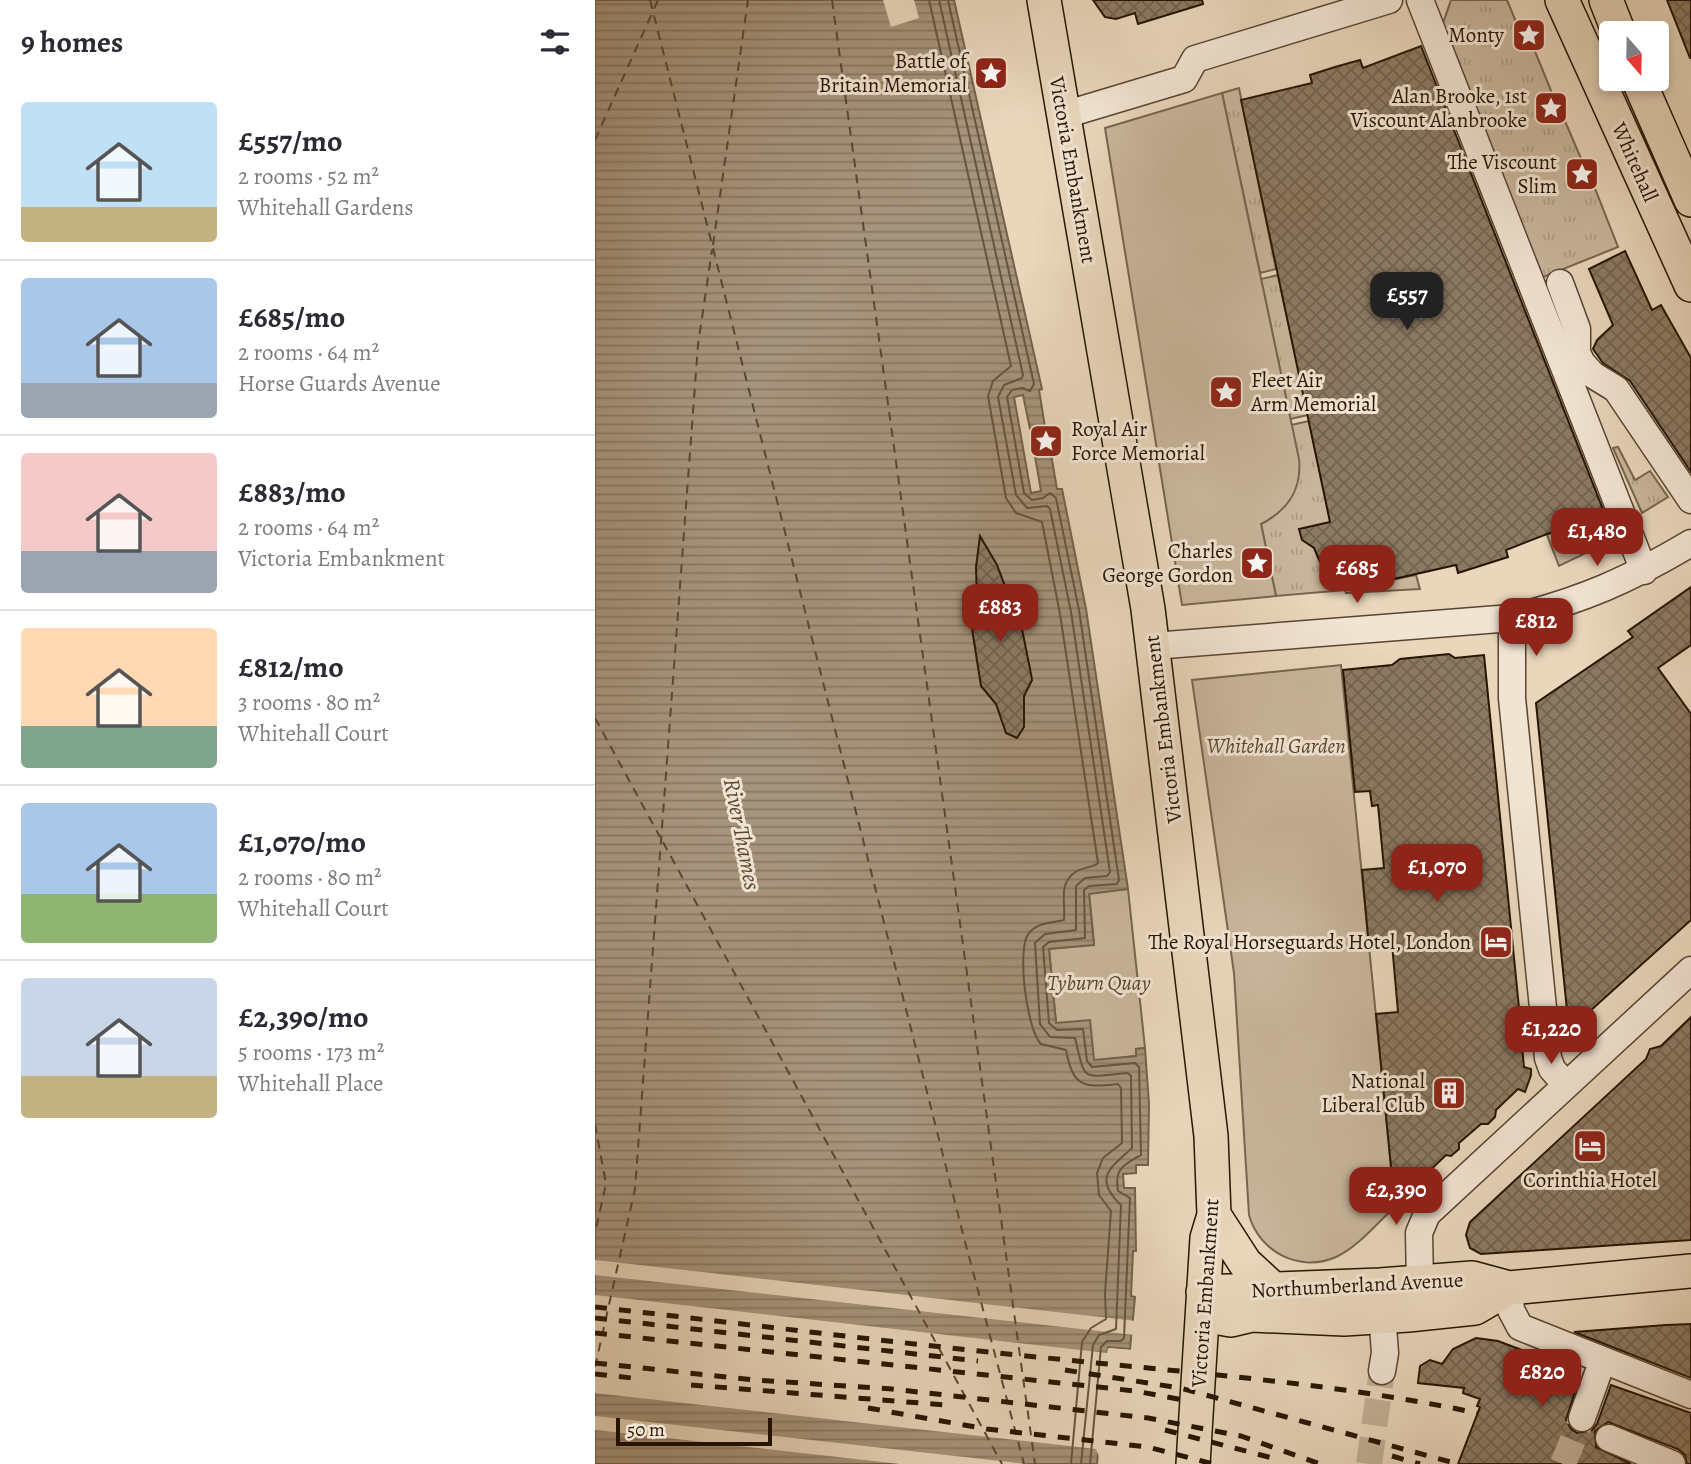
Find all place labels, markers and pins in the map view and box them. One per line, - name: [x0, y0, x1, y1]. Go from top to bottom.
- place icon: Monty: [1510, 16, 1548, 54]
- place label: Monty: [1448, 21, 1505, 49]
- place label: Battle of Britain Memorial: [819, 47, 970, 99]
- place icon: Battle of Britain Memorial: [972, 54, 1010, 92]
- place label: Alan Brooke, 1st Viscount Alanbrooke: [1350, 82, 1527, 134]
- place icon: Alan Brooke, 1st Viscount Alanbrooke: [1532, 89, 1570, 127]
- place label: The Viscount Slim: [1447, 148, 1557, 200]
- place icon: The Viscount Slim: [1563, 155, 1601, 193]
- pin: £557: [1366, 272, 1448, 332]
- place label: Fleet Air Arm Memorial: [1250, 366, 1376, 418]
- place icon: Fleet Air Arm Memorial: [1207, 373, 1245, 411]
- place label: Royal Air Force Memorial: [1071, 415, 1205, 467]
- place icon: Royal Air Force Memorial: [1027, 422, 1065, 460]
- pin: £1,480: [1540, 508, 1654, 568]
- place label: Charles George Gordon: [1102, 537, 1233, 589]
- place icon: Charles George Gordon: [1238, 544, 1276, 582]
- pin: £685: [1316, 546, 1398, 605]
- pin: £883: [959, 584, 1041, 644]
- pin: £812: [1495, 598, 1577, 658]
- pin: £1,070: [1380, 844, 1494, 904]
- hotel icon: The Royal Horseguards Hotel, London: [1477, 923, 1515, 961]
- place label: The Royal Horseguards Hotel, London: [1148, 928, 1471, 956]
- pin: £1,220: [1494, 1006, 1608, 1066]
- place label: National Liberal Club: [1321, 1067, 1425, 1119]
- building icon: National Liberal Club: [1430, 1074, 1468, 1112]
- hotel icon: Corinthia Hotel: [1571, 1127, 1609, 1165]
- place label: Corinthia Hotel: [1523, 1166, 1657, 1194]
- pin: £2,390: [1339, 1168, 1453, 1227]
- pin: £820: [1501, 1350, 1583, 1409]

